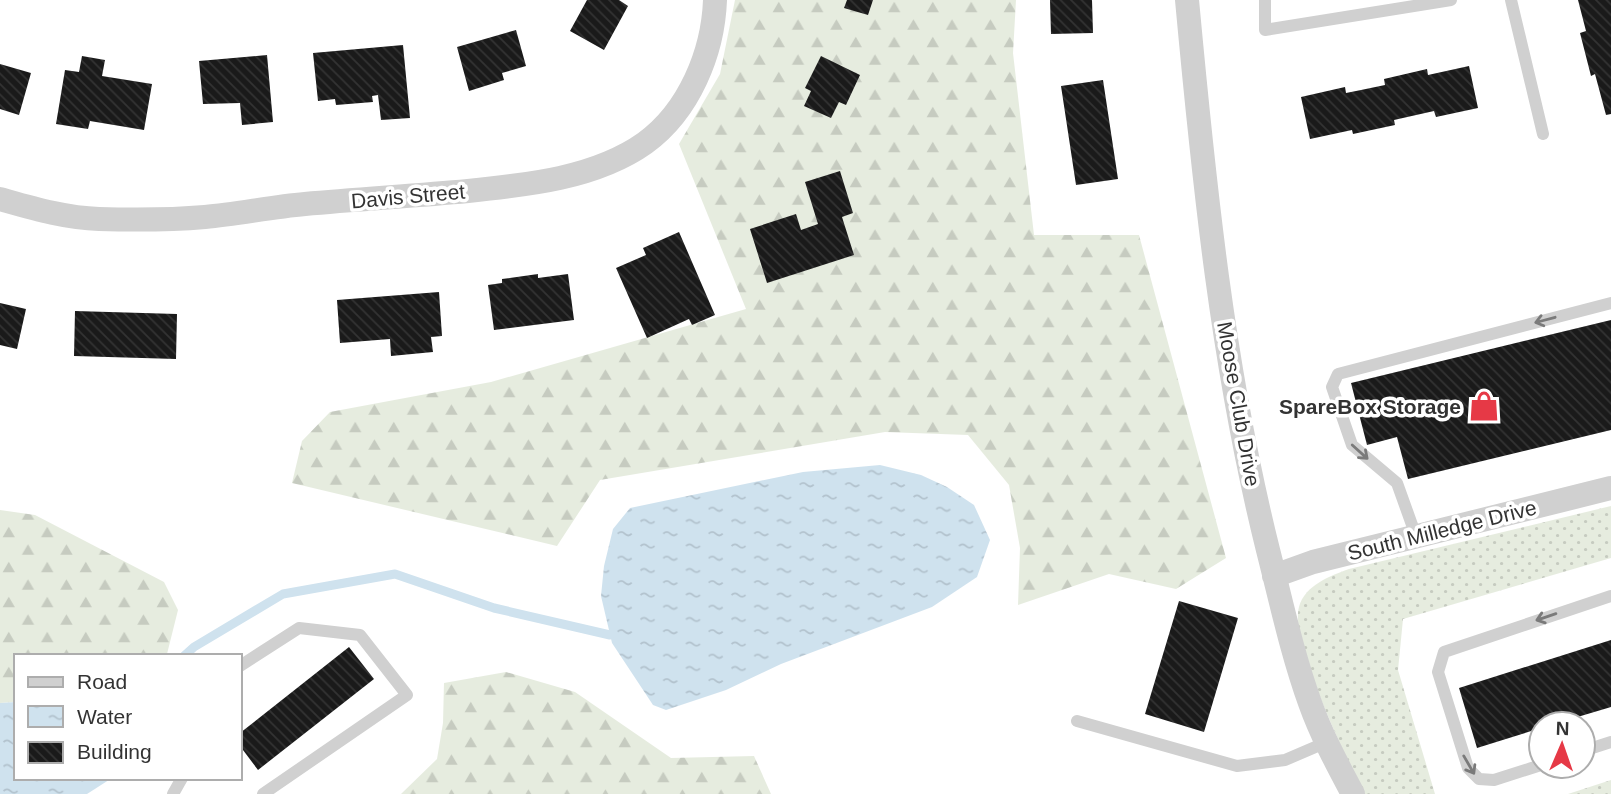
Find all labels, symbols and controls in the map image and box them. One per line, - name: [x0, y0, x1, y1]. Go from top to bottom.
- street label: Davis Street: [350, 180, 466, 212]
- one-way arrow: [1534, 314, 1557, 327]
- street label: Moose Club Drive: [1213, 320, 1265, 488]
- shop icon: SpareBox Storage: [1467, 389, 1501, 423]
- place label: SpareBox Storage: [1279, 395, 1461, 418]
- one-way arrow: [1351, 444, 1369, 460]
- street label: South Milledge Drive: [1345, 495, 1539, 565]
- one-way arrow: [1535, 611, 1557, 624]
- legend: [14, 654, 242, 780]
- text: Road: [77, 670, 127, 693]
- text: Water: [77, 705, 132, 728]
- north arrow: [1527, 710, 1597, 780]
- text: N: [1555, 718, 1570, 739]
- text: Building: [77, 740, 152, 763]
- one-way arrow: [1463, 754, 1477, 774]

